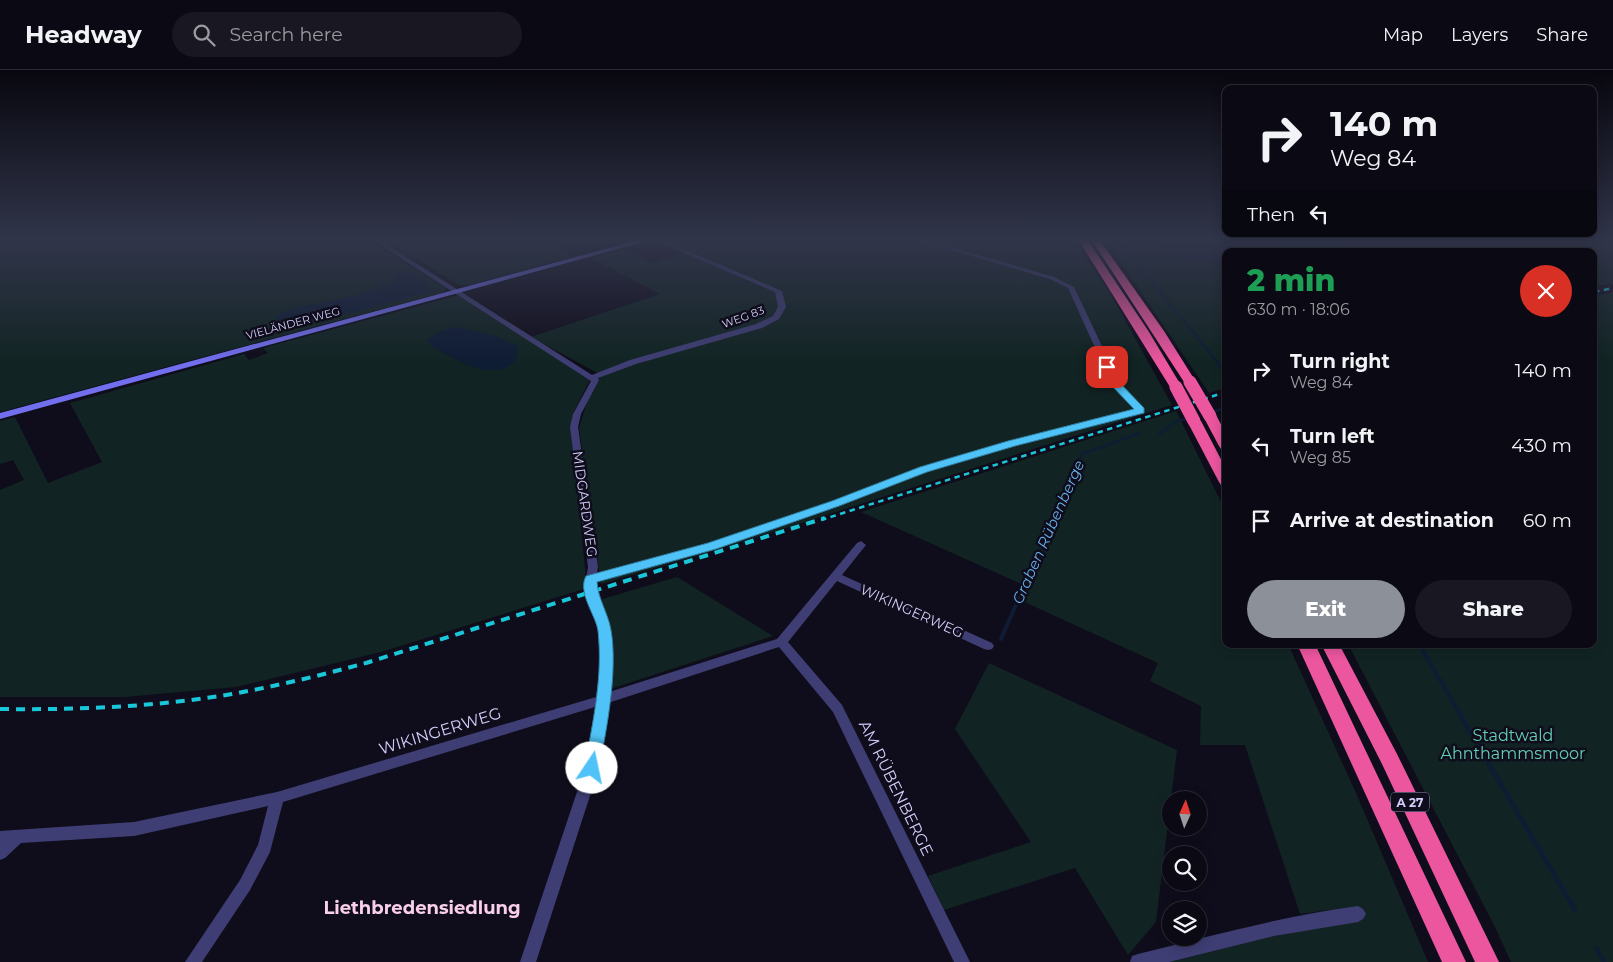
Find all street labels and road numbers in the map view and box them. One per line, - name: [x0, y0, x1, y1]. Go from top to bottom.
- street label: WEG 83: [720, 303, 766, 331]
- street label: VIELÄNDER WEG: [244, 304, 342, 342]
- street label: MIDGARDWEG: [569, 450, 601, 558]
- street label: WIKINGERWEG: [858, 580, 966, 642]
- street label: WIKINGERWEG: [377, 703, 503, 759]
- street label: AM RÜBENBERGE: [855, 717, 938, 859]
- road number: A 27: [1391, 792, 1429, 812]

